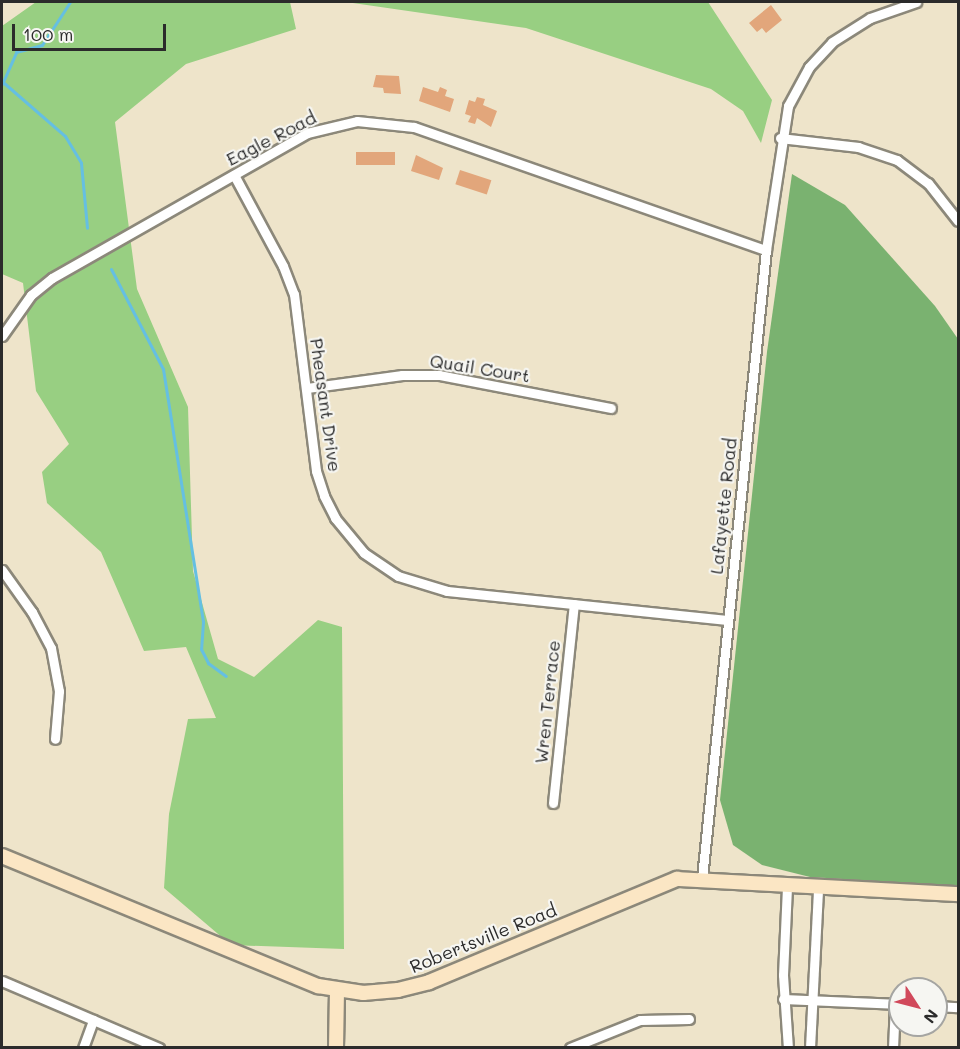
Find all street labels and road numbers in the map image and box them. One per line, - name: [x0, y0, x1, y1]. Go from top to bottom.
- street label: Eagle Road: [222, 106, 320, 170]
- street label: Pheasant Drive: [306, 337, 346, 473]
- street label: Quail Court: [428, 349, 532, 387]
- street label: Lafayette Road: [705, 437, 741, 575]
- street label: Wren Terrace: [530, 639, 564, 765]
- street label: Robertsville Road: [406, 899, 560, 977]

